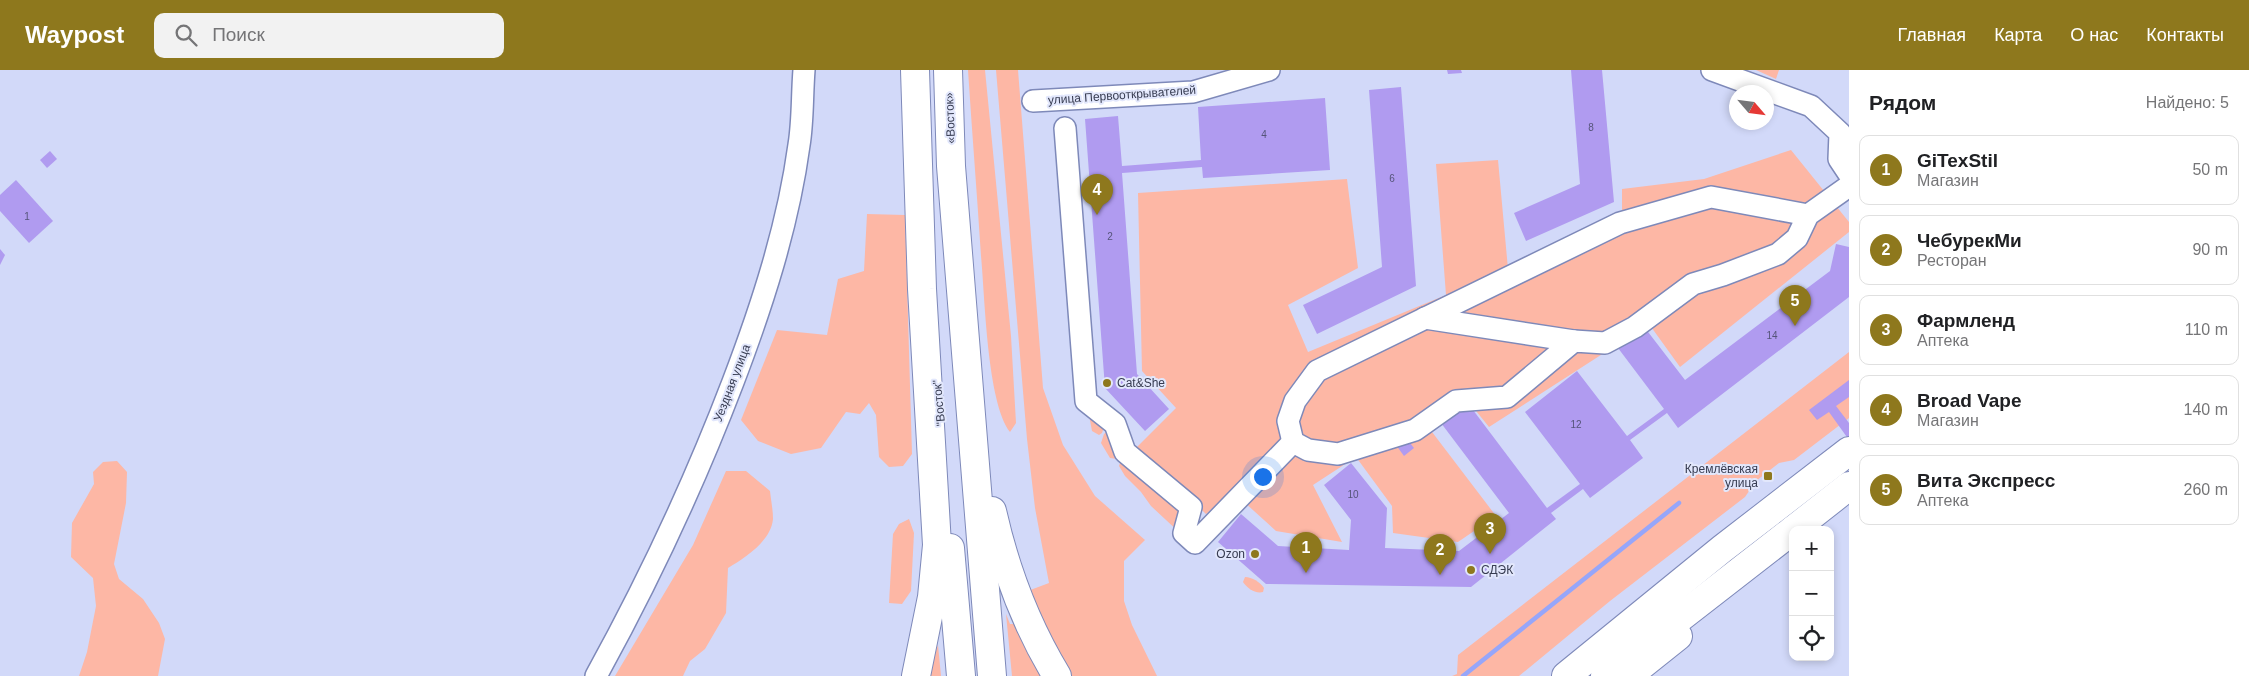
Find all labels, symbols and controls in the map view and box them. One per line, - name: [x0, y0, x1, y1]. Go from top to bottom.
- search box: [154, 13, 504, 58]
- text: Waypost: [25, 21, 124, 48]
- icon: search: [172, 21, 200, 49]
- text: Поиск: [212, 24, 265, 45]
- text: Главная: [1898, 25, 1966, 45]
- text: Карта: [1994, 25, 2042, 45]
- text: О нас: [2070, 25, 2118, 45]
- text: Контакты: [2146, 25, 2224, 45]
- street label: улица Первооткрывателей: [1048, 83, 1196, 107]
- north arrow: [1729, 85, 1774, 130]
- text: Рядом: [1869, 91, 1936, 114]
- street label: «Восток»: [942, 92, 958, 144]
- text: Найдено: 5: [2146, 94, 2229, 111]
- house number: 8: [1588, 122, 1594, 133]
- house number: 4: [1261, 129, 1267, 140]
- text: GiTexStil: [1917, 150, 1998, 171]
- text: 1: [1882, 161, 1890, 178]
- text: 50 m: [2192, 161, 2228, 178]
- text: Магазин: [1917, 172, 1979, 189]
- house number: 6: [1389, 173, 1395, 184]
- pin: 4: [1081, 174, 1113, 215]
- house number: 1: [24, 211, 30, 222]
- text: ЧебурекМи: [1917, 230, 2022, 251]
- house number: 2: [1107, 231, 1113, 242]
- text: 2: [1882, 241, 1890, 258]
- text: 90 m: [2192, 241, 2228, 258]
- text: Ресторан: [1917, 252, 1987, 269]
- pin: 5: [1779, 285, 1811, 326]
- text: Фармленд: [1917, 310, 2015, 331]
- text: 3: [1882, 321, 1890, 338]
- text: 110 m: [2185, 321, 2228, 338]
- house number: 14: [1766, 330, 1778, 341]
- text: Аптека: [1917, 332, 1969, 349]
- street label: Уездная улица: [711, 342, 753, 424]
- place label: Cat&She: [1117, 376, 1165, 390]
- marker: Cat&She: [1101, 377, 1113, 389]
- street label: "Восток": [930, 379, 948, 427]
- text: Broad Vape: [1917, 390, 2022, 411]
- text: 4: [1882, 401, 1890, 418]
- text: 140 m: [2184, 401, 2228, 418]
- text: Магазин: [1917, 412, 1979, 429]
- house number: 12: [1570, 419, 1582, 430]
- place label: Кремлёвская улица: [1685, 462, 1758, 490]
- your location: [1250, 464, 1276, 490]
- marker: Кремлёвская улица: [1762, 470, 1774, 482]
- text: Вита Экспресс: [1917, 470, 2055, 491]
- text: 5: [1882, 481, 1890, 498]
- text: 260 m: [2184, 481, 2228, 498]
- house number: 10: [1347, 489, 1359, 500]
- text: Аптека: [1917, 492, 1969, 509]
- pin: 3: [1474, 513, 1506, 554]
- map controls: [1789, 526, 1834, 661]
- button: +: [1789, 526, 1834, 571]
- pin: 1: [1290, 532, 1322, 573]
- pin: 2: [1424, 534, 1456, 575]
- place label: Ozon: [1216, 547, 1245, 561]
- marker: Ozon: [1249, 548, 1261, 560]
- place label: СДЭК: [1481, 563, 1513, 577]
- marker: СДЭК: [1465, 564, 1477, 576]
- button: −: [1789, 571, 1834, 616]
- button: locate: [1789, 616, 1834, 661]

